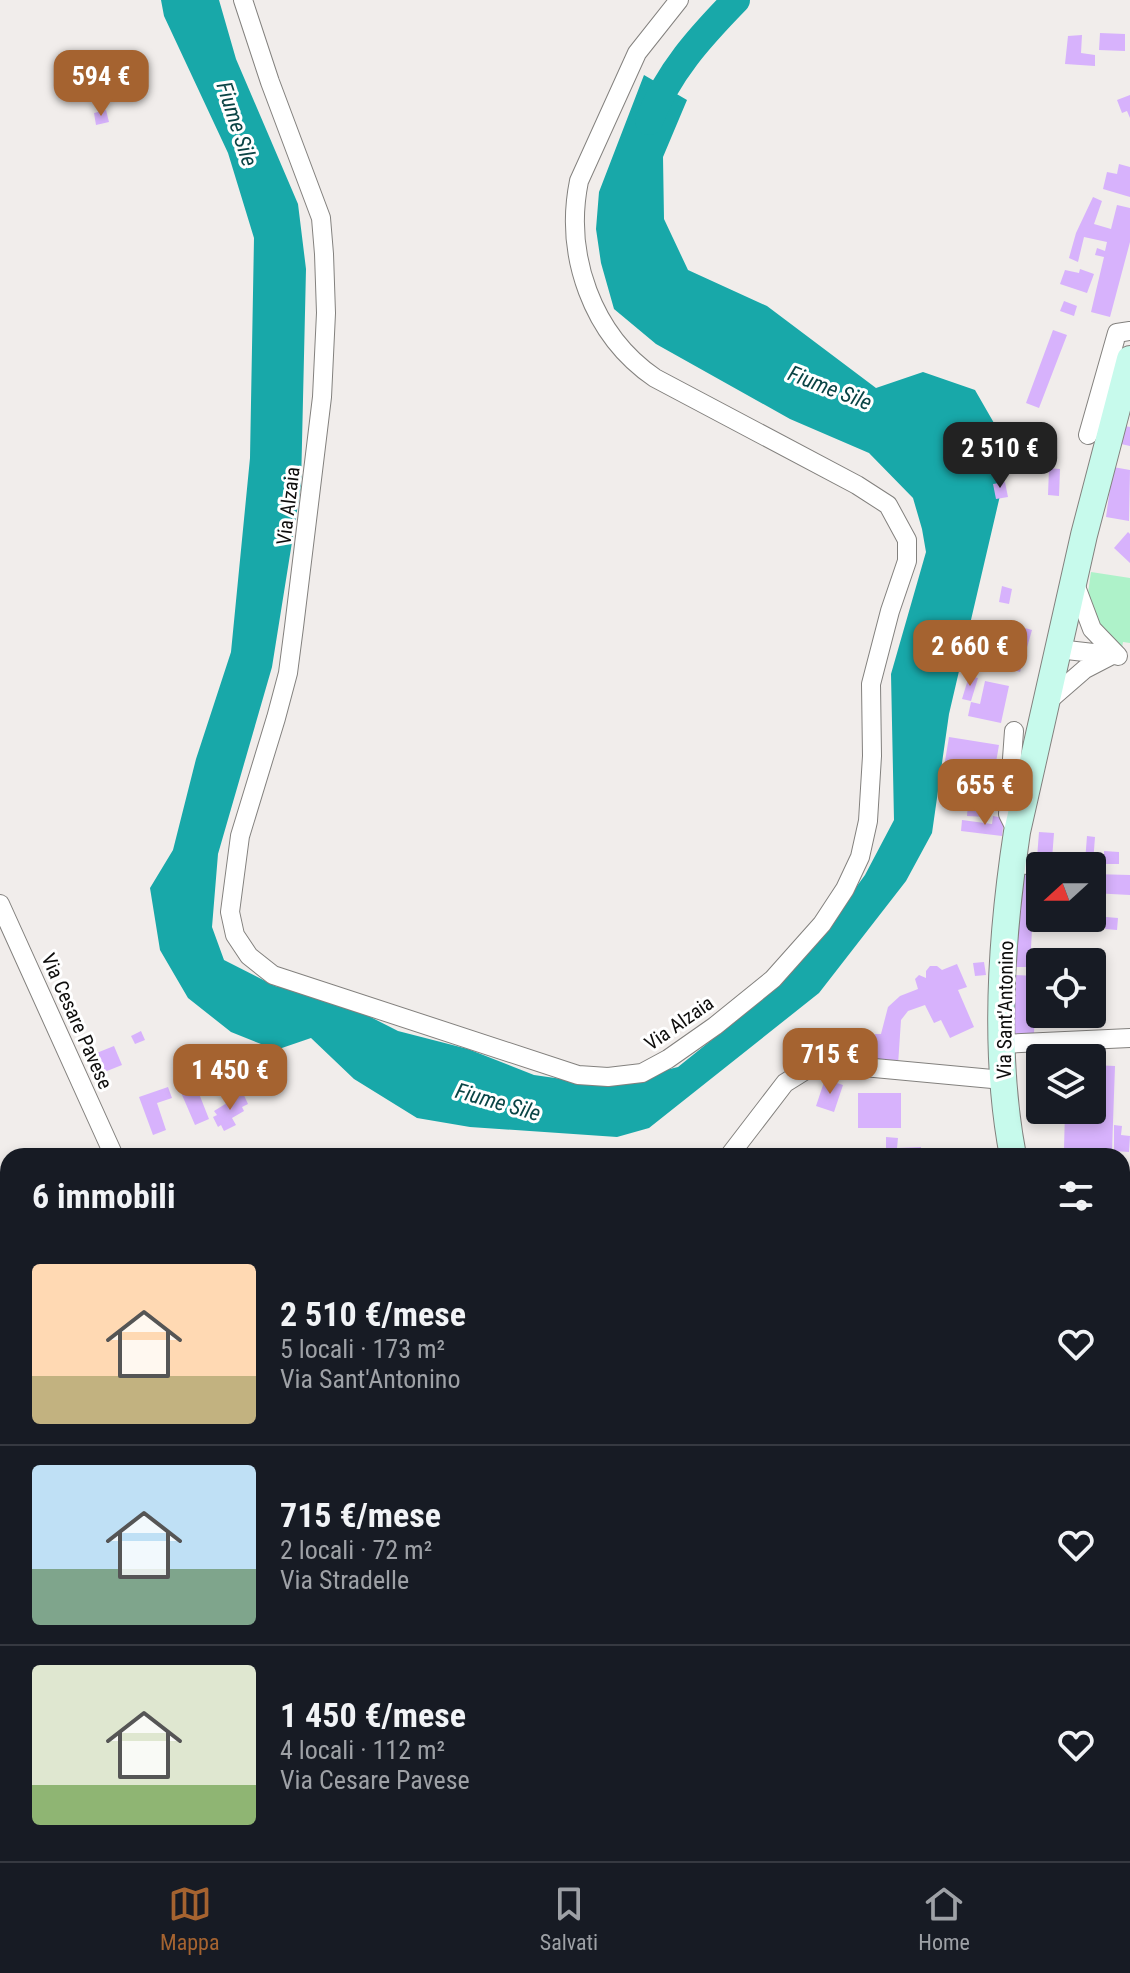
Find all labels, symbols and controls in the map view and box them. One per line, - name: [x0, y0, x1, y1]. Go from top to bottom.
- pin: 594 €: [45, 50, 157, 118]
- text: 594 €: [72, 61, 130, 91]
- water label: Fiume Sile: [212, 79, 262, 169]
- water label: Fiume Sile: [785, 361, 875, 415]
- pin: 2 510 €: [926, 422, 1074, 490]
- text: 2 510 €: [961, 433, 1039, 463]
- street label: Via Alzaia: [271, 466, 305, 546]
- pin: 2 660 €: [896, 620, 1044, 688]
- text: 2 660 €: [931, 631, 1009, 661]
- pin: 655 €: [929, 759, 1041, 827]
- text: 655 €: [956, 770, 1014, 800]
- north arrow: [1026, 852, 1106, 932]
- map controls: [1026, 852, 1106, 1124]
- street label: Via Sant'Antonino: [992, 940, 1018, 1080]
- button: locate: [1026, 948, 1106, 1028]
- street label: Via Cesare Pavese: [36, 949, 118, 1093]
- street label: Via Alzaia: [640, 991, 718, 1055]
- pin: 715 €: [774, 1028, 886, 1096]
- text: 715 €: [801, 1039, 859, 1069]
- pin: 1 450 €: [156, 1044, 304, 1112]
- button: layers: [1026, 1044, 1106, 1124]
- text: 1 450 €: [191, 1055, 269, 1085]
- water label: Fiume Sile: [453, 1078, 543, 1126]
- icon: filters: [1054, 1174, 1098, 1218]
- text: 6 immobili: [32, 1176, 175, 1216]
- text: 2 510 €/mese: [280, 1294, 466, 1334]
- icon: home: [96, 1296, 192, 1392]
- icon: heart: [1054, 1322, 1098, 1366]
- text: 5 locali · 173 m²: [280, 1334, 445, 1364]
- text: Via Sant'Antonino: [280, 1364, 461, 1394]
- text: 715 €/mese: [280, 1495, 441, 1535]
- icon: home: [96, 1497, 192, 1593]
- icon: heart: [1054, 1523, 1098, 1567]
- text: 2 locali · 72 m²: [280, 1535, 432, 1565]
- text: Via Stradelle: [280, 1565, 409, 1595]
- text: 1 450 €/mese: [280, 1695, 466, 1735]
- icon: home: [96, 1697, 192, 1793]
- icon: heart: [1054, 1723, 1098, 1767]
- text: 4 locali · 112 m²: [280, 1735, 445, 1765]
- text: Via Cesare Pavese: [280, 1765, 470, 1795]
- tab: Mappa: [160, 1882, 220, 1955]
- tab: Salvati: [540, 1882, 598, 1955]
- tab: Home: [918, 1882, 970, 1955]

